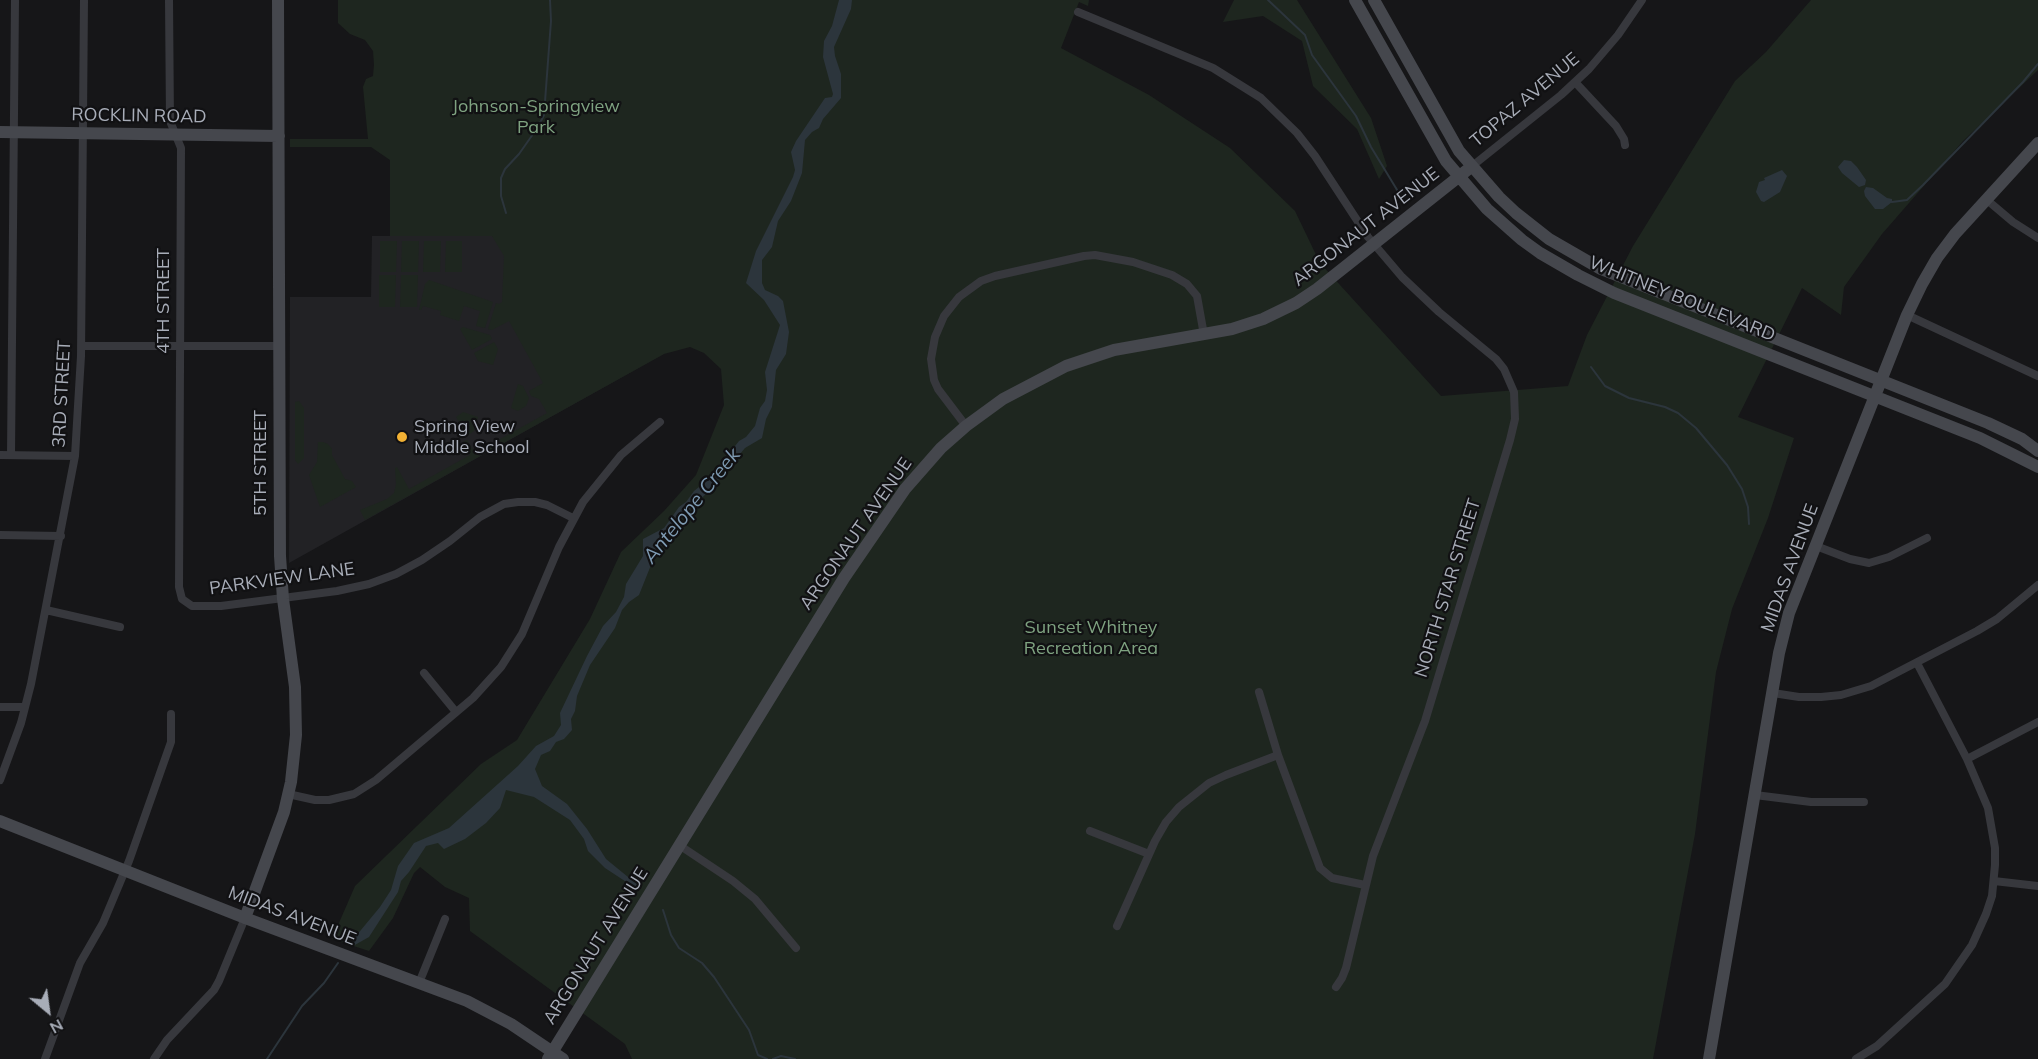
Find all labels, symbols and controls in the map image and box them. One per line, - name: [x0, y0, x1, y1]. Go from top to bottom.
- street label: TOPAZ AVENUE: [1466, 48, 1584, 152]
- park label: Johnson-Springview Park: [452, 96, 620, 138]
- street label: ROCKLIN ROAD: [71, 104, 207, 128]
- street label: ARGONAUT AVENUE: [1288, 163, 1444, 291]
- street label: 4TH STREET: [153, 248, 175, 354]
- street label: WHITNEY BOULEVARD: [1586, 252, 1778, 346]
- street label: 3RD STREET: [48, 340, 76, 448]
- street label: 5TH STREET: [250, 410, 272, 516]
- place label: Spring View Middle School: [414, 416, 530, 458]
- marker: Spring View Middle School: [395, 430, 409, 444]
- water label: Antelope Creek: [638, 444, 746, 568]
- street label: ARGONAUT AVENUE: [795, 454, 917, 614]
- street label: NORTH STAR STREET: [1411, 496, 1485, 680]
- street label: MIDAS AVENUE: [1757, 501, 1823, 635]
- street label: PARKVIEW LANE: [208, 558, 356, 600]
- park label: Sunset Whitney Recreation Area: [1024, 617, 1158, 660]
- street label: ARGONAUT AVENUE: [539, 864, 653, 1028]
- street label: MIDAS AVENUE: [225, 882, 359, 950]
- north arrow: [18, 981, 78, 1041]
- text: N: [47, 1015, 67, 1038]

